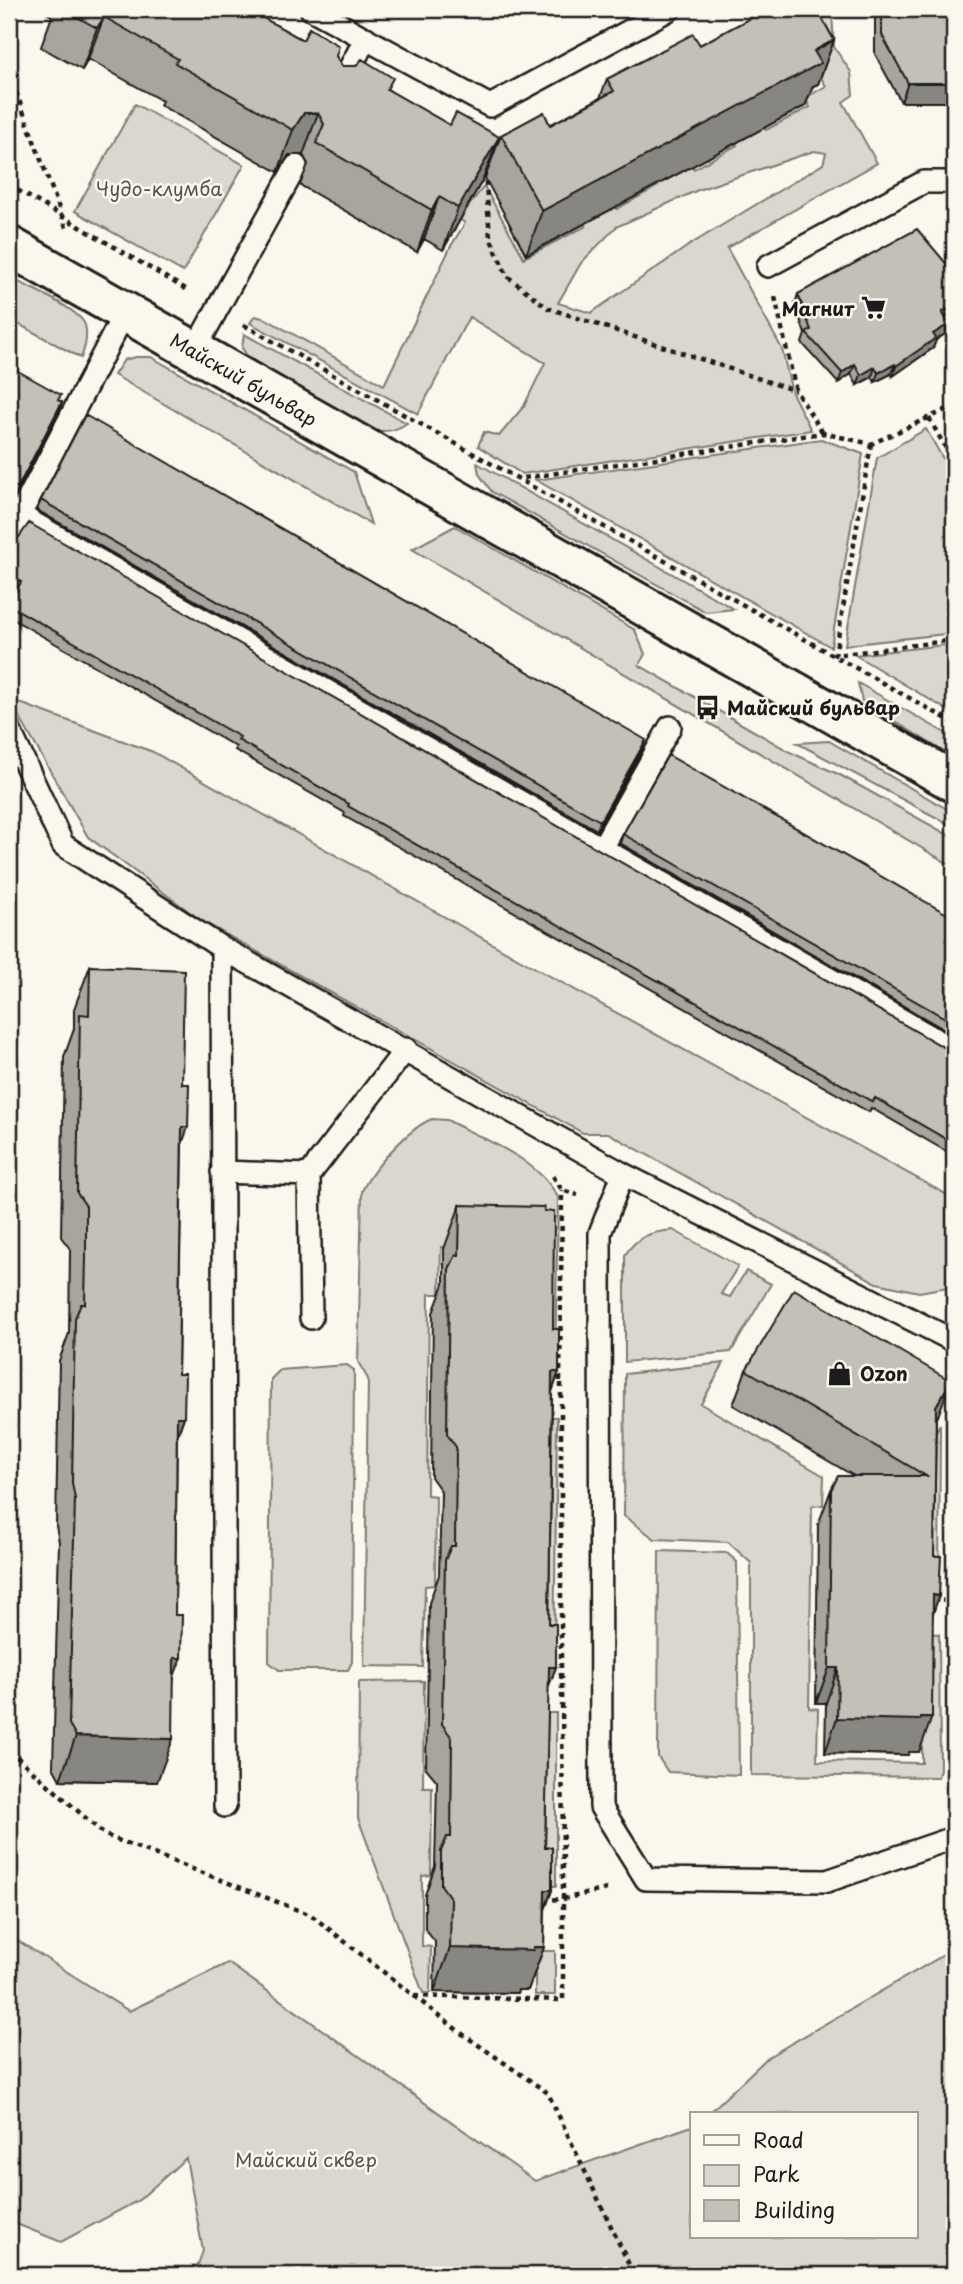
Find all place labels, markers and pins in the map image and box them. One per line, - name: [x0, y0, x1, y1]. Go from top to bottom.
- place label: Магнит: [782, 294, 855, 322]
- supermarket icon: Магнит: [860, 294, 888, 322]
- bus stop icon: Майский бульвар: [693, 693, 721, 721]
- place label: Майский бульвар: [727, 693, 900, 721]
- shop icon: Ozon: [826, 1359, 854, 1387]
- place label: Ozon: [860, 1359, 908, 1387]

